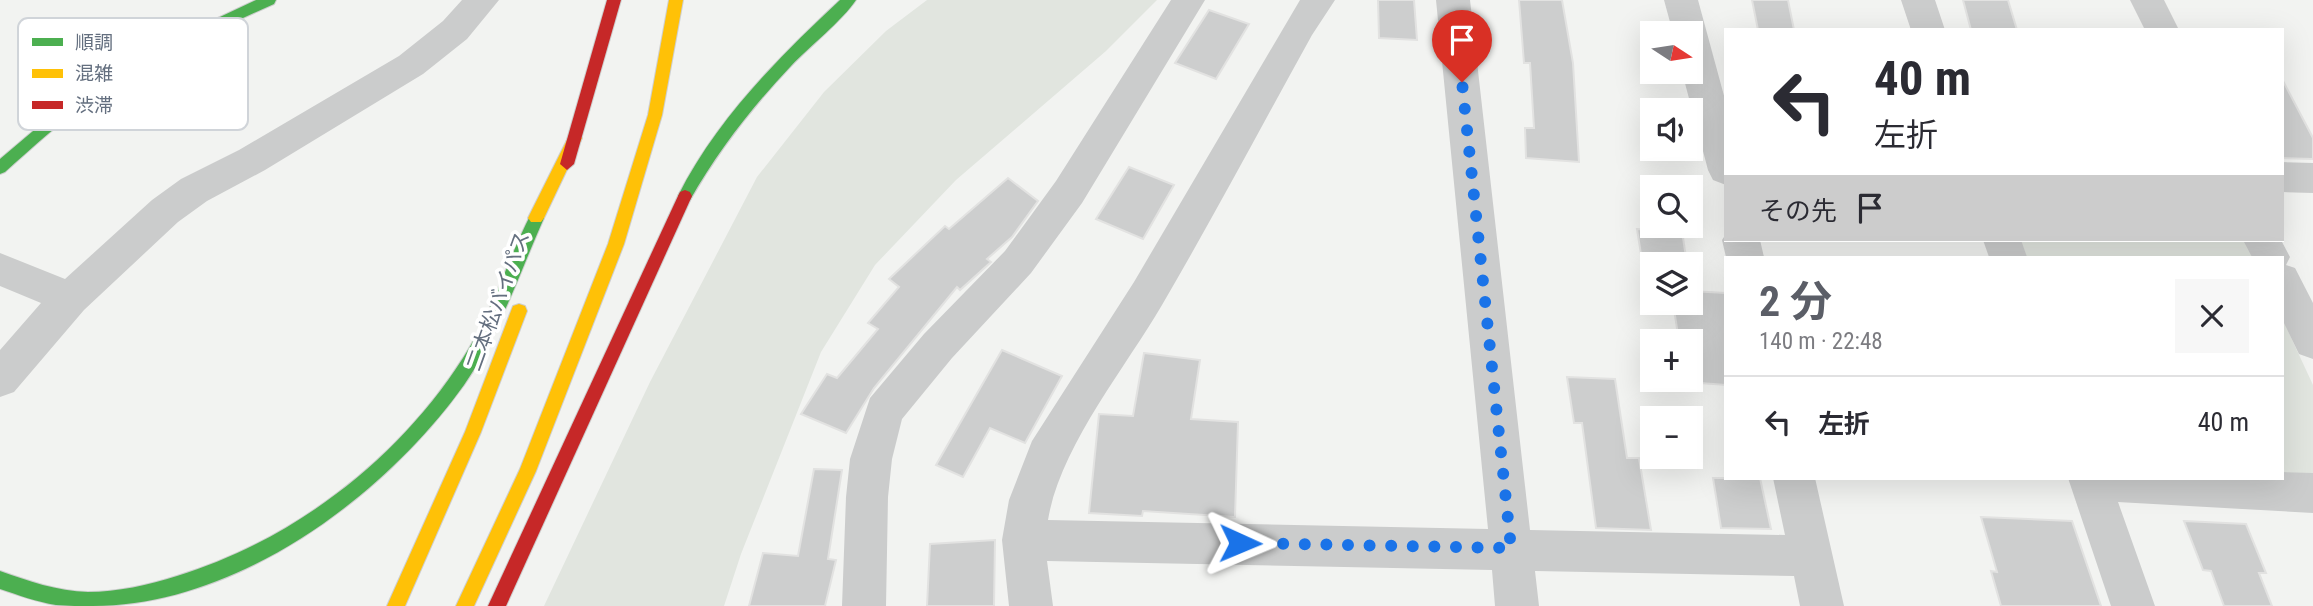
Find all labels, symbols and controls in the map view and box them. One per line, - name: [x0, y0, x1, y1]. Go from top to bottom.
- pin: [1432, 10, 1492, 82]
- legend: [18, 18, 248, 130]
- icon: arrive: [1443, 21, 1481, 59]
- north arrow: [1640, 21, 1703, 84]
- map controls: [1640, 21, 1703, 469]
- text: 順調: [75, 31, 113, 54]
- text: 40 m: [1874, 50, 1971, 107]
- icon: left: [1759, 56, 1850, 147]
- text: 混雑: [75, 62, 113, 85]
- text: 渋滞: [75, 94, 113, 117]
- button: sound: [1640, 98, 1703, 161]
- text: 左折: [1874, 116, 1938, 154]
- button: search: [1640, 175, 1703, 238]
- icon: arrive: [1851, 189, 1889, 227]
- text: その先: [1759, 196, 1837, 226]
- street label: 二本松バイパス: [462, 228, 534, 374]
- button: layers: [1640, 252, 1703, 315]
- text: 2 分: [1759, 277, 1832, 326]
- button: close: [2175, 279, 2249, 353]
- text: 140 m · 22:48: [1759, 328, 1883, 355]
- button: +: [1640, 329, 1703, 392]
- icon: left: [1759, 403, 1797, 441]
- button: −: [1640, 406, 1703, 469]
- text: 40 m: [2198, 407, 2249, 437]
- text: 左折: [1818, 409, 1870, 439]
- position arrow: [1203, 506, 1277, 580]

